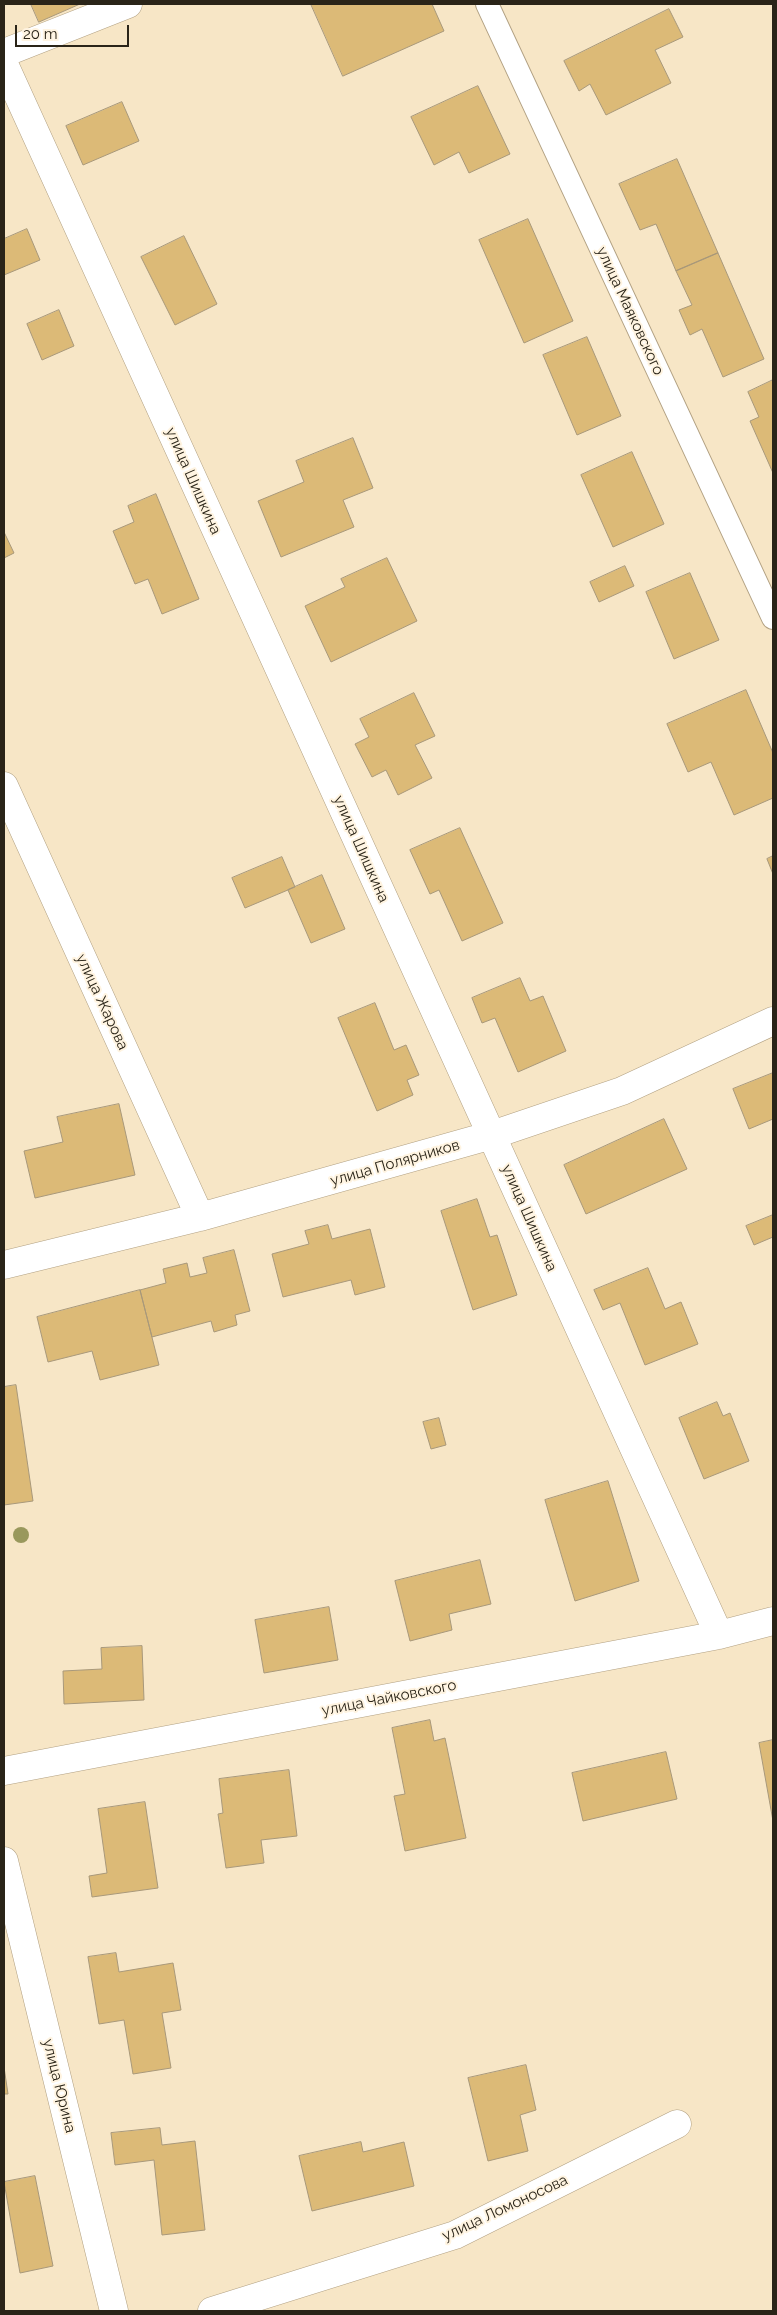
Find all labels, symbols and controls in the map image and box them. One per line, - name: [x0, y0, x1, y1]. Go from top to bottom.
- scale bar: [18, 15, 131, 47]
- text: 20 m: [23, 25, 58, 43]
- street label: улица Маяковского: [592, 244, 668, 378]
- street label: улица Шишкина: [161, 425, 225, 537]
- street label: улица Шишкина: [329, 793, 393, 905]
- street label: улица Жарова: [72, 951, 132, 1053]
- street label: улица Полярников: [328, 1136, 462, 1190]
- street label: улица Шишкина: [497, 1162, 561, 1274]
- street label: улица Чайковского: [320, 1676, 458, 1720]
- street label: улица Юрина: [39, 2037, 79, 2135]
- street label: улица Ломоносова: [439, 2171, 571, 2245]

